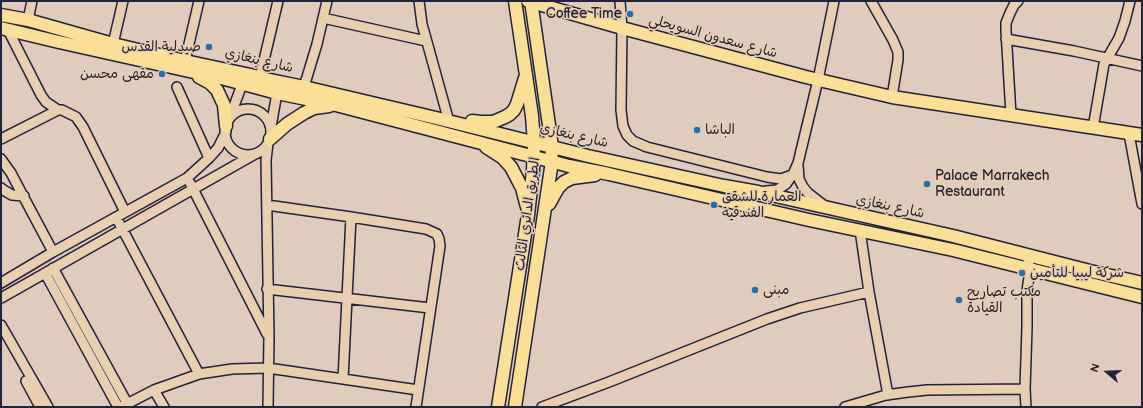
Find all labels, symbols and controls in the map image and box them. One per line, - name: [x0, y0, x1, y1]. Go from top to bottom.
- place label: Coffee Time: [546, 6, 622, 22]
- marker: Coffee Time: [625, 9, 635, 19]
- street label: شارع سعدون السويحلي: [647, 12, 779, 62]
- place label: صيدلية القدس: [121, 39, 201, 55]
- marker: صيدلية القدس: [204, 42, 214, 52]
- street label: شارع بنغازي: [223, 45, 295, 77]
- place label: مقهى محسن: [80, 66, 154, 82]
- marker: مقهى محسن: [157, 69, 167, 79]
- street label: شارع بنغازي: [538, 120, 610, 152]
- place label: الباشا: [705, 122, 735, 138]
- marker: الباشا: [692, 125, 702, 135]
- street label: الطريق الدائري الثالث: [512, 156, 544, 272]
- place label: Palace Marrakech Restaurant: [935, 168, 1050, 200]
- marker: Palace Marrakech Restaurant: [922, 179, 932, 189]
- place label: العمارة للشقق الفندقية: [722, 189, 801, 222]
- street label: شارع بنغازي: [854, 192, 926, 222]
- marker: العمارة للشقق الفندقية: [709, 200, 719, 210]
- place label: شركة ليبيا للتأمين: [1030, 265, 1124, 281]
- marker: شركة ليبيا للتأمين: [1017, 268, 1027, 278]
- place label: مبنى: [763, 282, 789, 298]
- place label: مكتب تصاريح القيادة: [967, 284, 1041, 316]
- marker: مبنى: [750, 285, 760, 295]
- marker: مكتب تصاريح القيادة: [954, 295, 964, 305]
- north arrow: [1087, 352, 1127, 392]
- text: N: [1088, 362, 1103, 374]

